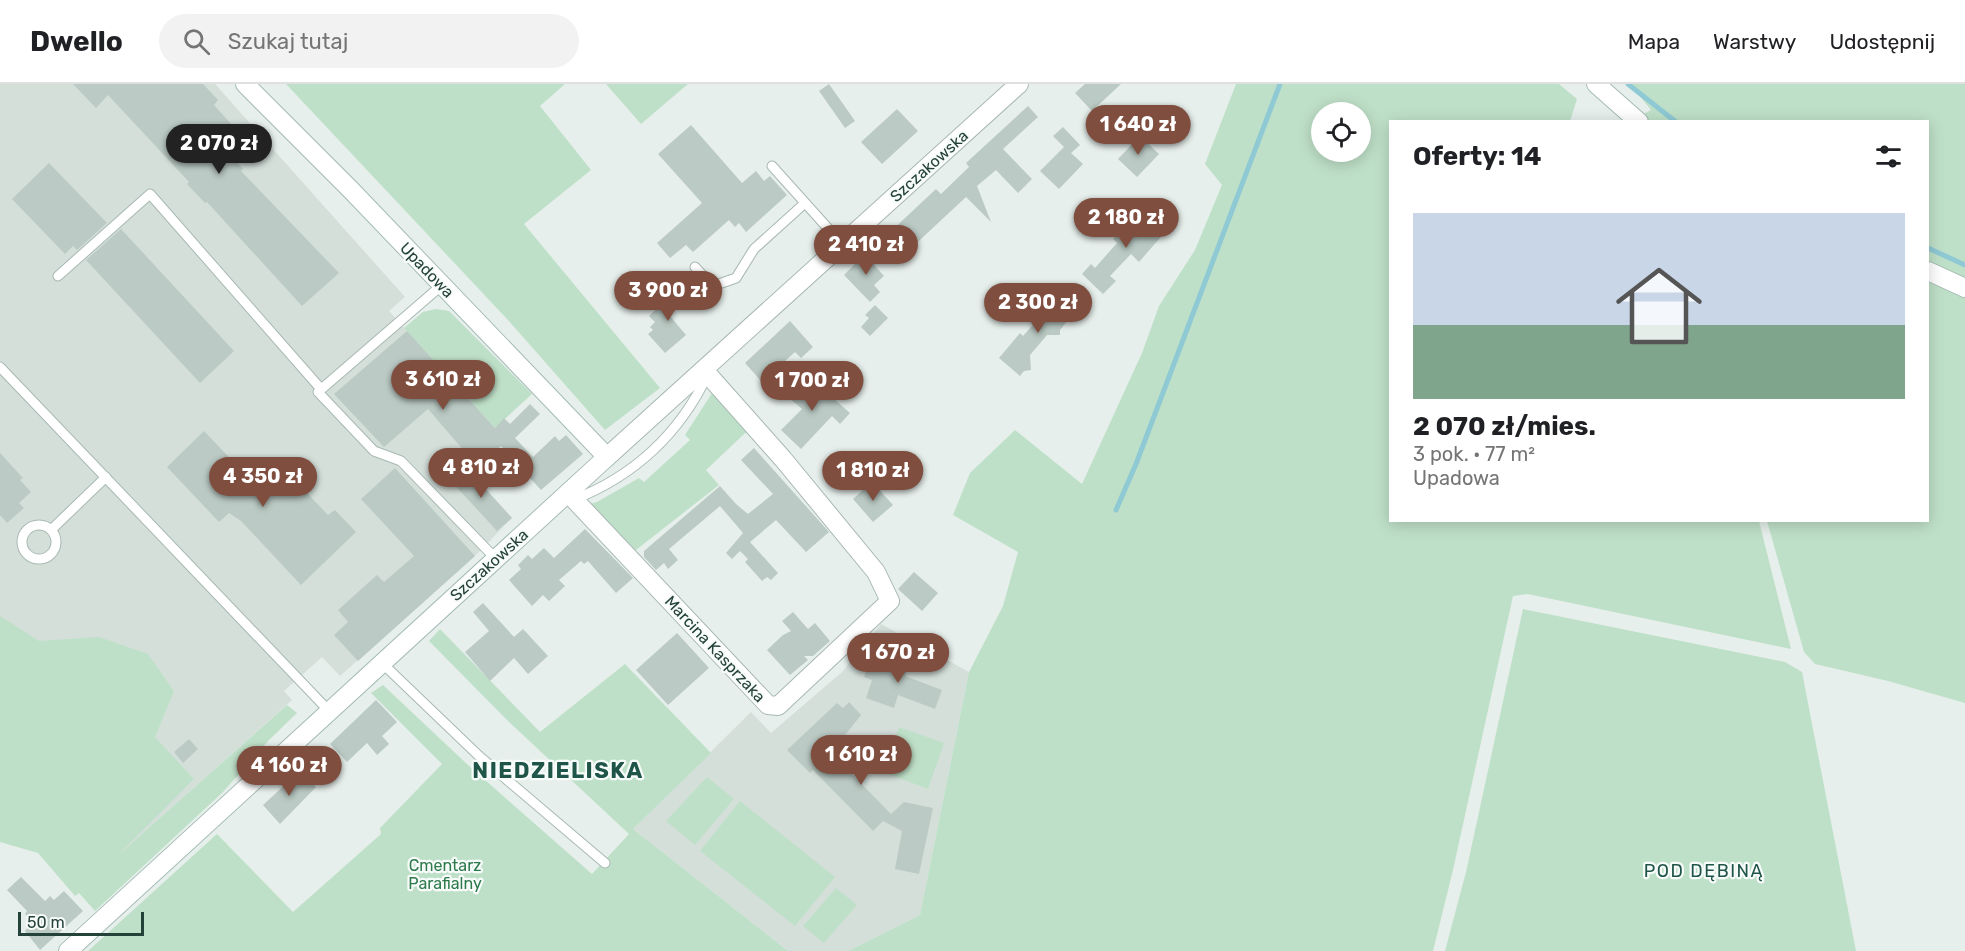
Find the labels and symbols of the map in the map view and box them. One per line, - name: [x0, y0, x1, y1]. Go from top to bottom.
- pin: 1 640 zł: [1076, 105, 1200, 156]
- pin: 2 070 zł: [157, 124, 281, 175]
- street label: Szczakowska: [886, 126, 972, 206]
- pin: 2 180 zł: [1064, 198, 1188, 249]
- pin: 2 410 zł: [804, 225, 928, 276]
- street label: Upadowa: [396, 238, 458, 302]
- pin: 3 900 zł: [606, 271, 730, 322]
- pin: 2 300 zł: [976, 283, 1100, 334]
- pin: 3 610 zł: [381, 360, 505, 411]
- pin: 1 700 zł: [750, 361, 874, 412]
- pin: 4 810 zł: [419, 448, 543, 499]
- pin: 1 810 zł: [811, 451, 935, 502]
- pin: 4 350 zł: [201, 457, 325, 508]
- street label: Szczakowska: [446, 525, 532, 605]
- street label: Marcina Kasprzaka: [661, 592, 769, 706]
- pin: 1 670 zł: [836, 633, 960, 684]
- pin: 1 610 zł: [799, 735, 923, 786]
- pin: 4 160 zł: [227, 746, 351, 797]
- district label: NIEDZIELISKA: [472, 757, 644, 784]
- park label: Cmentarz Parafialny: [408, 856, 482, 893]
- district label: POD DĘBINĄ: [1644, 860, 1764, 882]
- scale bar: [18, 909, 144, 936]

